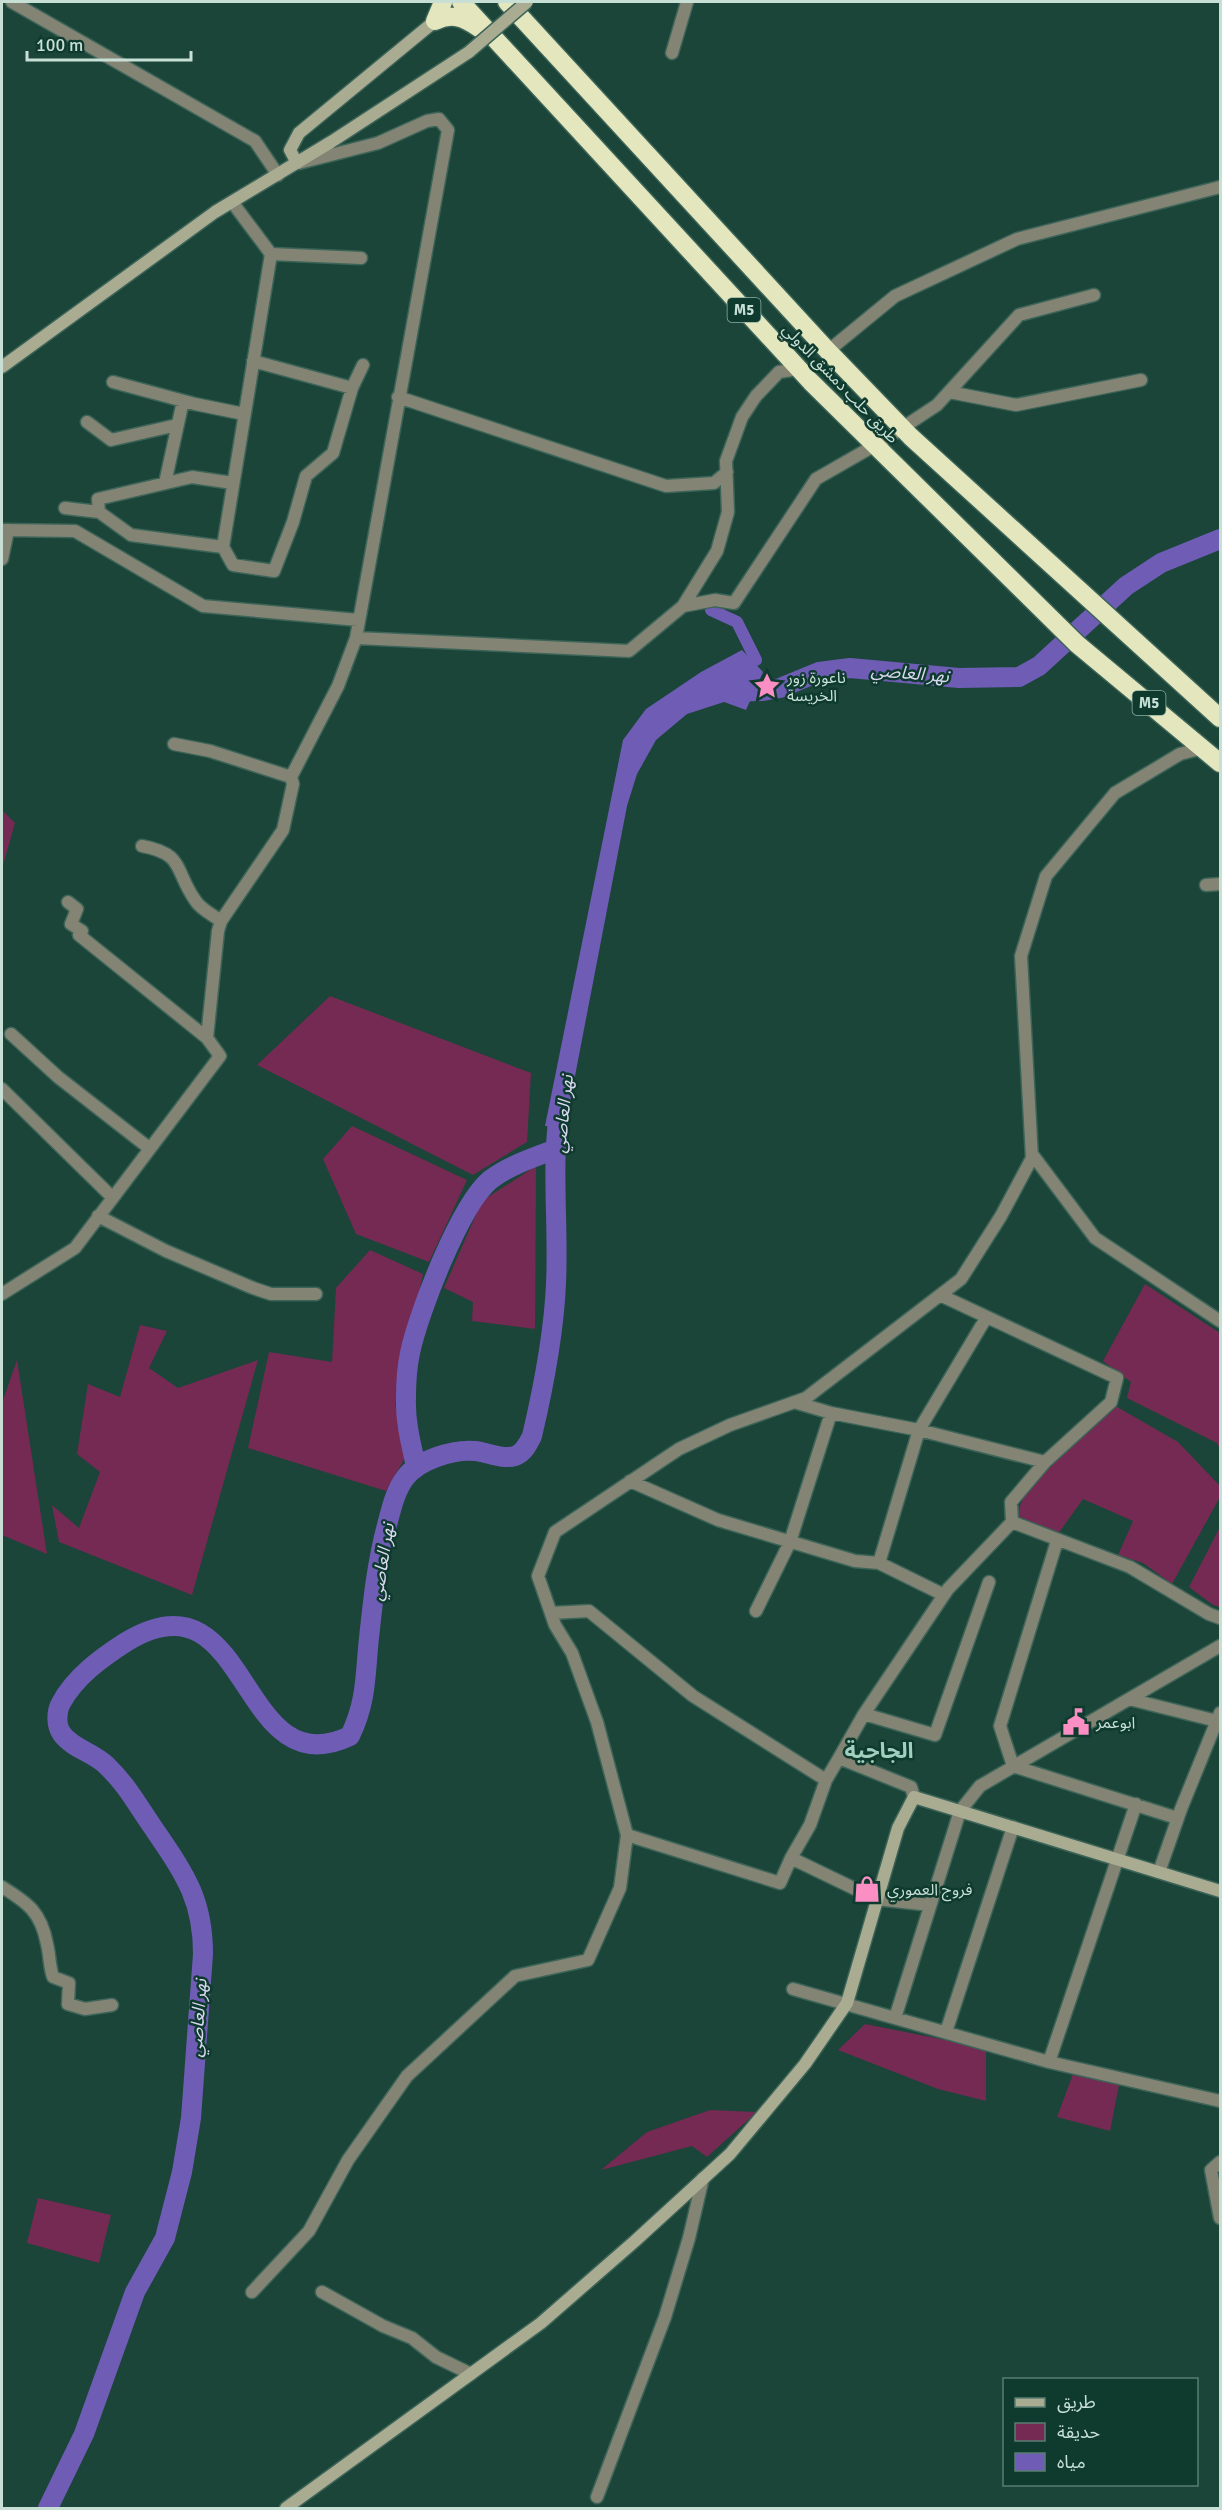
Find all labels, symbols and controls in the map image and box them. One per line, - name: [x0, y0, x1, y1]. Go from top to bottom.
- scale bar: [27, 24, 190, 62]
- text: 100 m: [36, 34, 83, 56]
- road number: M5: [728, 298, 760, 322]
- street label: طريق حلب دمشق الدولي: [777, 320, 903, 449]
- water label: نهر العاصي: [870, 659, 952, 691]
- place label: ناعورة زور الخريسة: [786, 668, 846, 706]
- place icon: ناعورة زور الخريسة: [752, 671, 782, 701]
- road number: M5: [1132, 691, 1166, 715]
- water label: نهر العاصي: [548, 1072, 581, 1154]
- water label: نهر العاصي: [365, 1520, 402, 1603]
- public building icon: ابوعمر: [1061, 1707, 1091, 1737]
- place label: ابوعمر: [1095, 1713, 1135, 1733]
- district label: الجاجية: [845, 1737, 914, 1764]
- shop icon: فروج العموري: [852, 1874, 882, 1904]
- place label: فروج العموري: [887, 1880, 973, 1902]
- water label: نهر العاصي: [184, 1976, 215, 2058]
- legend: [1003, 2378, 1198, 2486]
- text: طريق: [1057, 2391, 1096, 2413]
- text: حديقة: [1057, 2421, 1100, 2443]
- text: مياه: [1057, 2451, 1086, 2473]

